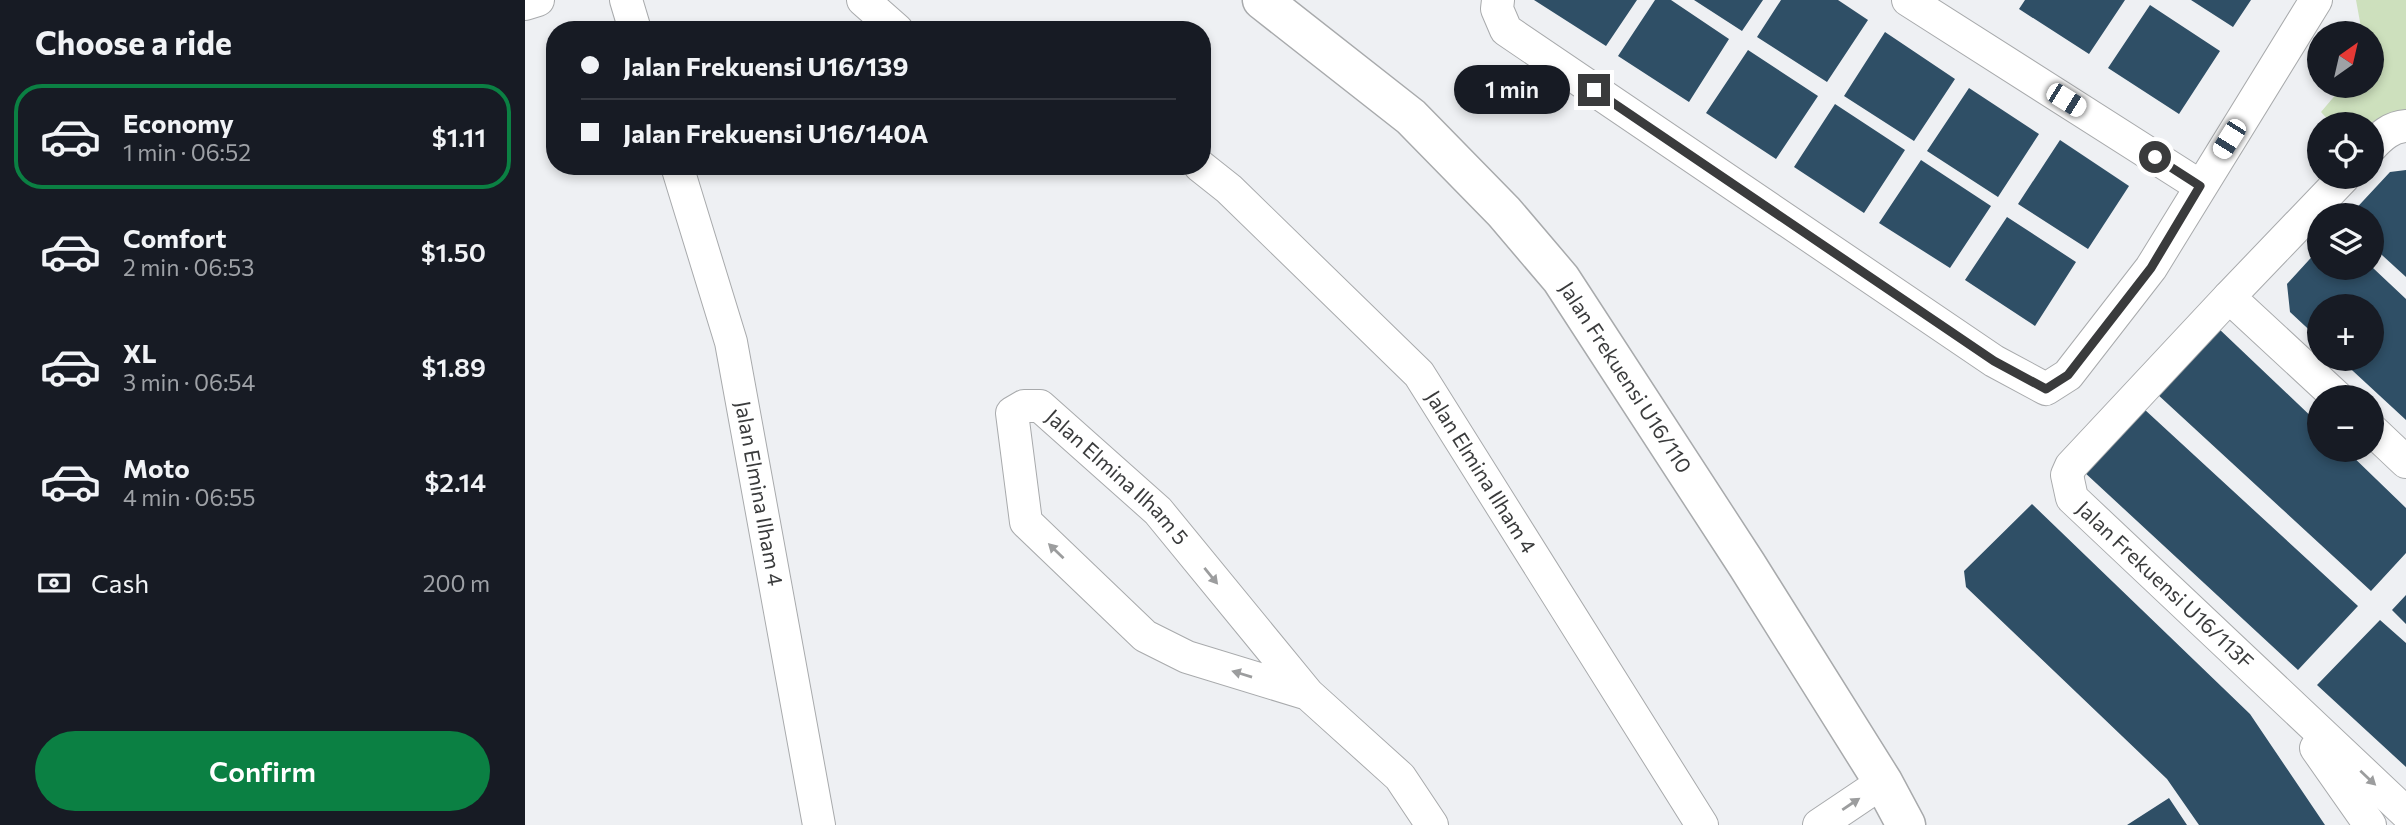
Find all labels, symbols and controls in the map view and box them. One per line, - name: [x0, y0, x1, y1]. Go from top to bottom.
- north arrow: [2307, 21, 2383, 98]
- map controls: [2307, 21, 2384, 462]
- text: Choose a ride: [35, 22, 232, 62]
- text: Jalan Frekuensi U16/139: [623, 50, 908, 81]
- callout: 1 min: [1454, 66, 1569, 114]
- route end: [1578, 74, 1610, 106]
- text: 1 min: [1485, 75, 1539, 103]
- car: [2043, 80, 2090, 120]
- icon: car: [39, 105, 102, 168]
- text: Economy: [123, 107, 234, 138]
- button: locate: [2307, 112, 2384, 189]
- car: [2209, 116, 2250, 162]
- text: Jalan Frekuensi U16/140A: [623, 117, 929, 148]
- text: $1.11: [432, 121, 486, 152]
- text: 1 min · 06:52: [123, 138, 251, 166]
- route start: [2139, 141, 2171, 173]
- button: layers: [2307, 203, 2384, 280]
- icon: car: [39, 220, 102, 283]
- text: Comfort: [123, 222, 226, 253]
- text: $1.50: [421, 236, 486, 267]
- text: 2 min · 06:53: [123, 253, 254, 281]
- street label: Jalan Frekuensi U16/110: [1555, 276, 1698, 477]
- button: +: [2307, 294, 2384, 371]
- icon: car: [39, 335, 102, 398]
- text: XL: [123, 337, 157, 368]
- text: $1.89: [421, 351, 486, 382]
- text: 3 min · 06:54: [123, 368, 255, 396]
- street label: Jalan Elmina Ilham 4: [1421, 385, 1542, 558]
- button: −: [2307, 385, 2384, 462]
- street label: Jalan Elmina Ilham 4: [731, 399, 789, 588]
- street label: Jalan Elmina Ilham 5: [1041, 403, 1194, 549]
- icon: car: [39, 450, 102, 513]
- text: Moto: [123, 452, 190, 483]
- text: $2.14: [424, 466, 486, 497]
- text: 4 min · 06:55: [123, 483, 255, 511]
- street label: Jalan Frekuensi U16/113F: [2072, 495, 2259, 673]
- one-way arrow: [1048, 544, 1065, 560]
- icon: cash: [35, 564, 73, 602]
- one-way arrow: [1203, 566, 1218, 584]
- text: Cash: [91, 567, 149, 598]
- text: 200 m: [423, 569, 490, 597]
- one-way arrow: [1232, 668, 1253, 679]
- button: Confirm: [35, 731, 490, 811]
- one-way arrow: [2359, 769, 2376, 786]
- one-way arrow: [1841, 797, 1861, 810]

